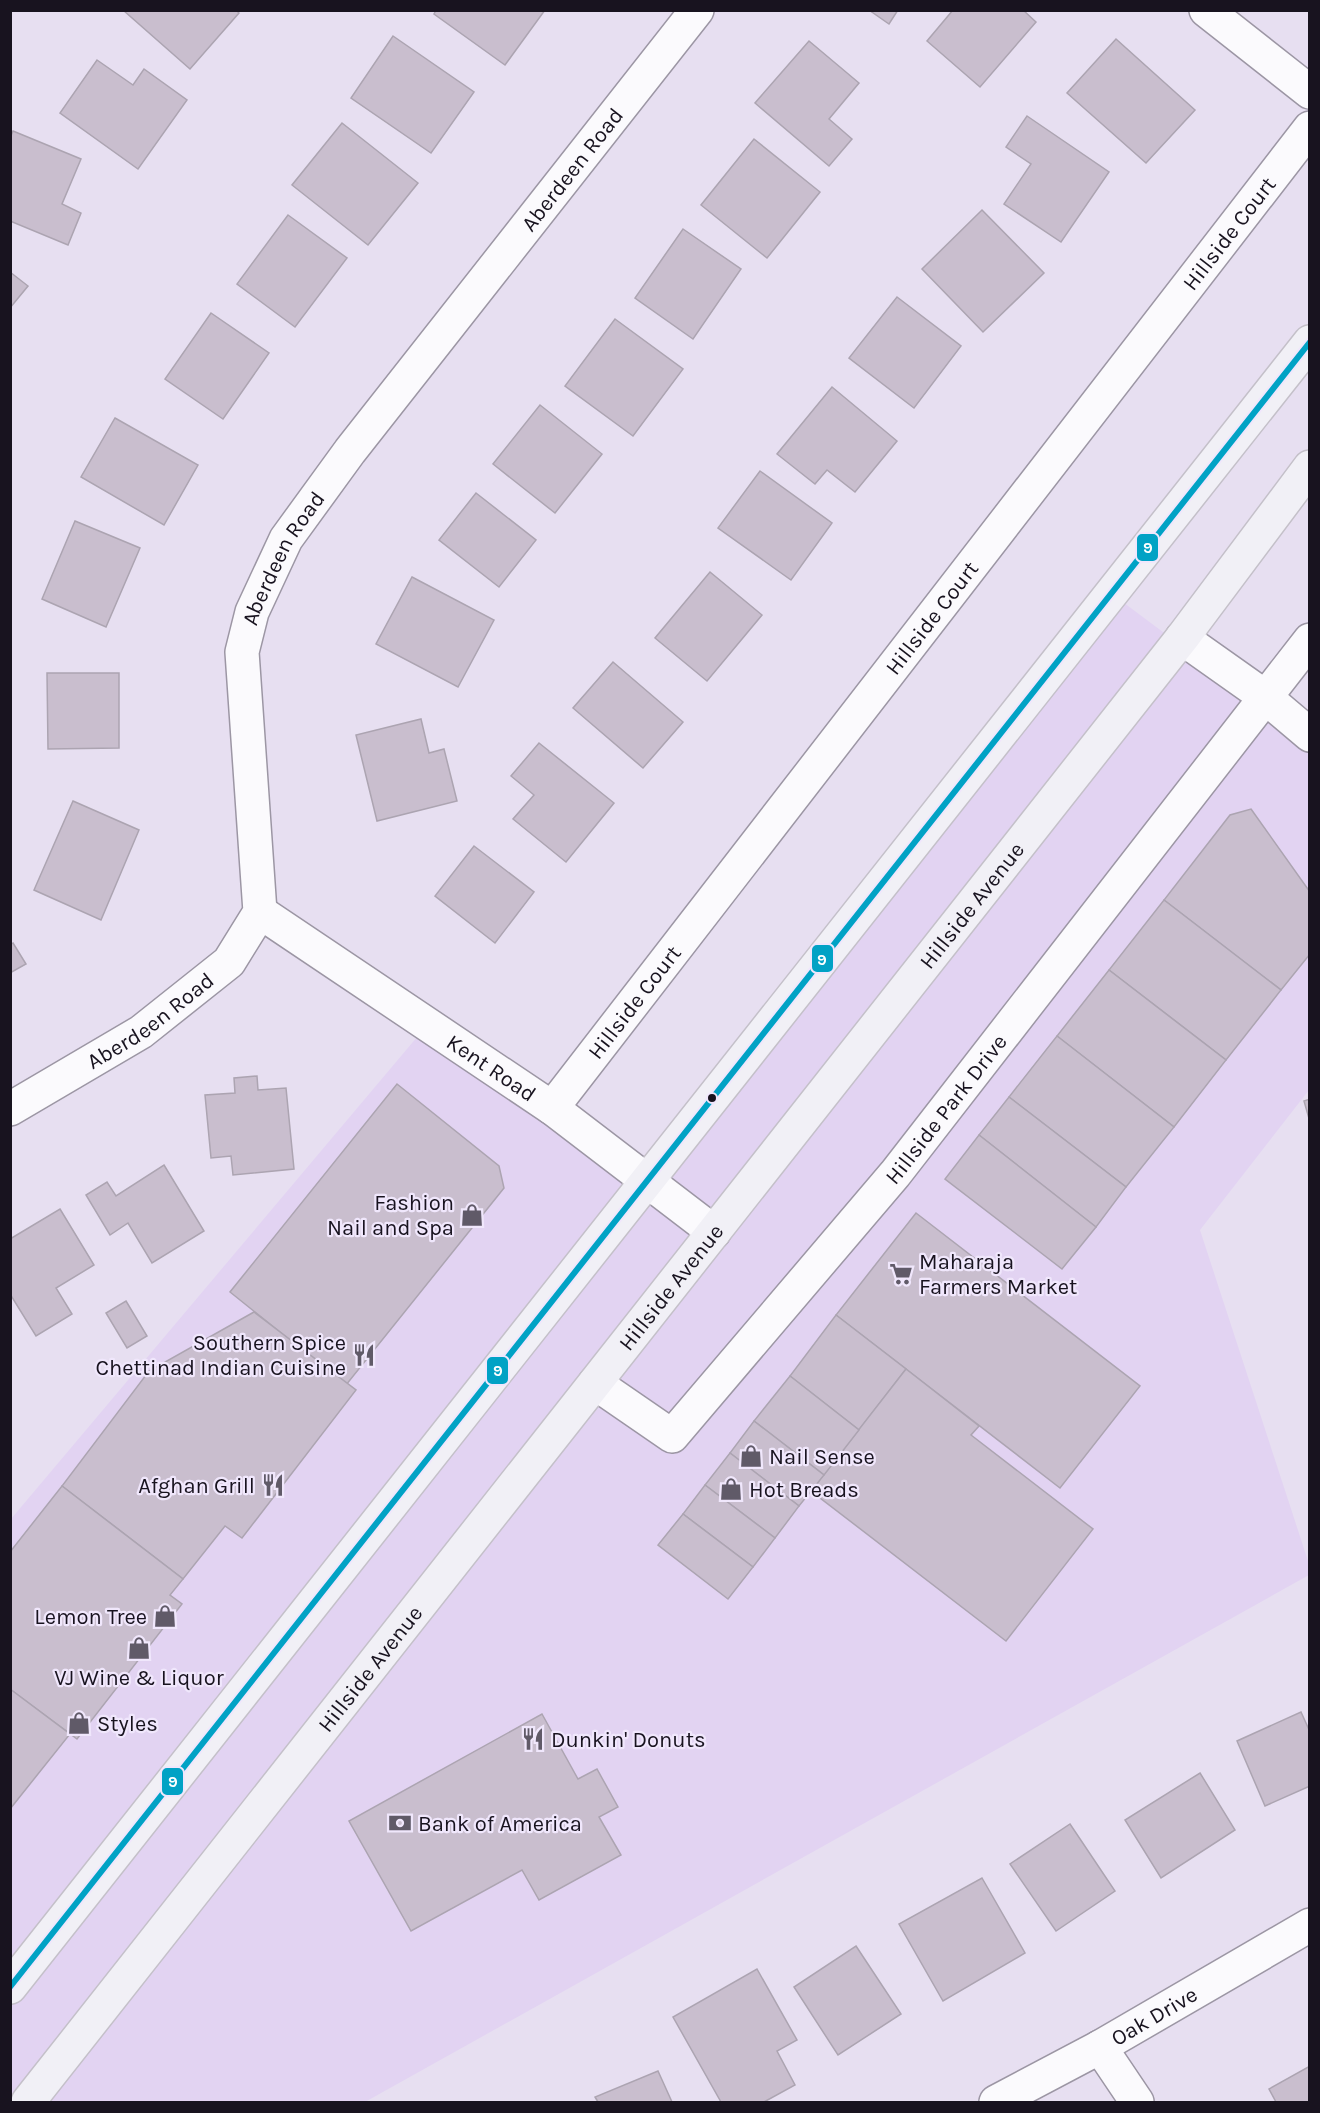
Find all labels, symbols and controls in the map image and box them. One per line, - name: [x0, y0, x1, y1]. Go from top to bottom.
- street label: Aberdeen Road: [516, 103, 629, 237]
- street label: Hillside Court: [1177, 172, 1281, 296]
- street label: Aberdeen Road: [237, 486, 330, 628]
- line badge: 9: [1136, 533, 1159, 562]
- text: 9: [1143, 538, 1153, 557]
- street label: Hillside Court: [880, 556, 984, 680]
- street label: Hillside Avenue: [914, 837, 1030, 974]
- street label: Hillside Court: [583, 941, 687, 1065]
- line badge: 9: [811, 944, 834, 973]
- text: 9: [817, 950, 827, 969]
- street label: Aberdeen Road: [82, 967, 219, 1075]
- street label: Kent Road: [441, 1029, 541, 1108]
- street label: Hillside Park Drive: [880, 1029, 1013, 1190]
- unlabelled marker: [706, 1092, 718, 1104]
- place label: Fashion Nail and Spa: [327, 1190, 454, 1241]
- shop icon: Fashion Nail and Spa: [459, 1202, 485, 1228]
- street label: Hillside Avenue: [614, 1219, 729, 1356]
- place label: Maharaja Farmers Market: [919, 1249, 1077, 1300]
- supermarket icon: Maharaja Farmers Market: [888, 1261, 914, 1287]
- place label: Southern Spice Chettinad Indian Cuisine: [95, 1330, 346, 1381]
- restaurant icon: Southern Spice Chettinad Indian Cuisine: [351, 1342, 377, 1368]
- line badge: 9: [486, 1356, 509, 1385]
- text: 9: [493, 1361, 503, 1380]
- shop icon: Nail Sense: [738, 1443, 764, 1469]
- place label: Nail Sense: [769, 1444, 875, 1470]
- restaurant icon: Afghan Grill: [260, 1472, 286, 1498]
- place label: Afghan Grill: [138, 1473, 255, 1499]
- shop icon: Hot Breads: [718, 1476, 744, 1502]
- place label: Hot Breads: [749, 1477, 859, 1503]
- street label: Hillside Avenue: [313, 1601, 428, 1738]
- shop icon: Lemon Tree: [152, 1603, 178, 1629]
- place label: Lemon Tree: [34, 1604, 147, 1630]
- shop icon: VJ Wine & Liquor: [126, 1635, 152, 1661]
- place label: VJ Wine & Liquor: [54, 1665, 224, 1691]
- shop icon: Styles: [66, 1710, 92, 1736]
- place label: Styles: [97, 1711, 158, 1737]
- restaurant icon: Dunkin' Donuts: [520, 1726, 546, 1752]
- place label: Dunkin' Donuts: [551, 1727, 706, 1753]
- line badge: 9: [161, 1767, 184, 1796]
- text: 9: [168, 1772, 178, 1791]
- bank icon: Bank of America: [387, 1810, 413, 1836]
- place label: Bank of America: [418, 1811, 582, 1837]
- street label: Oak Drive: [1107, 1981, 1202, 2052]

